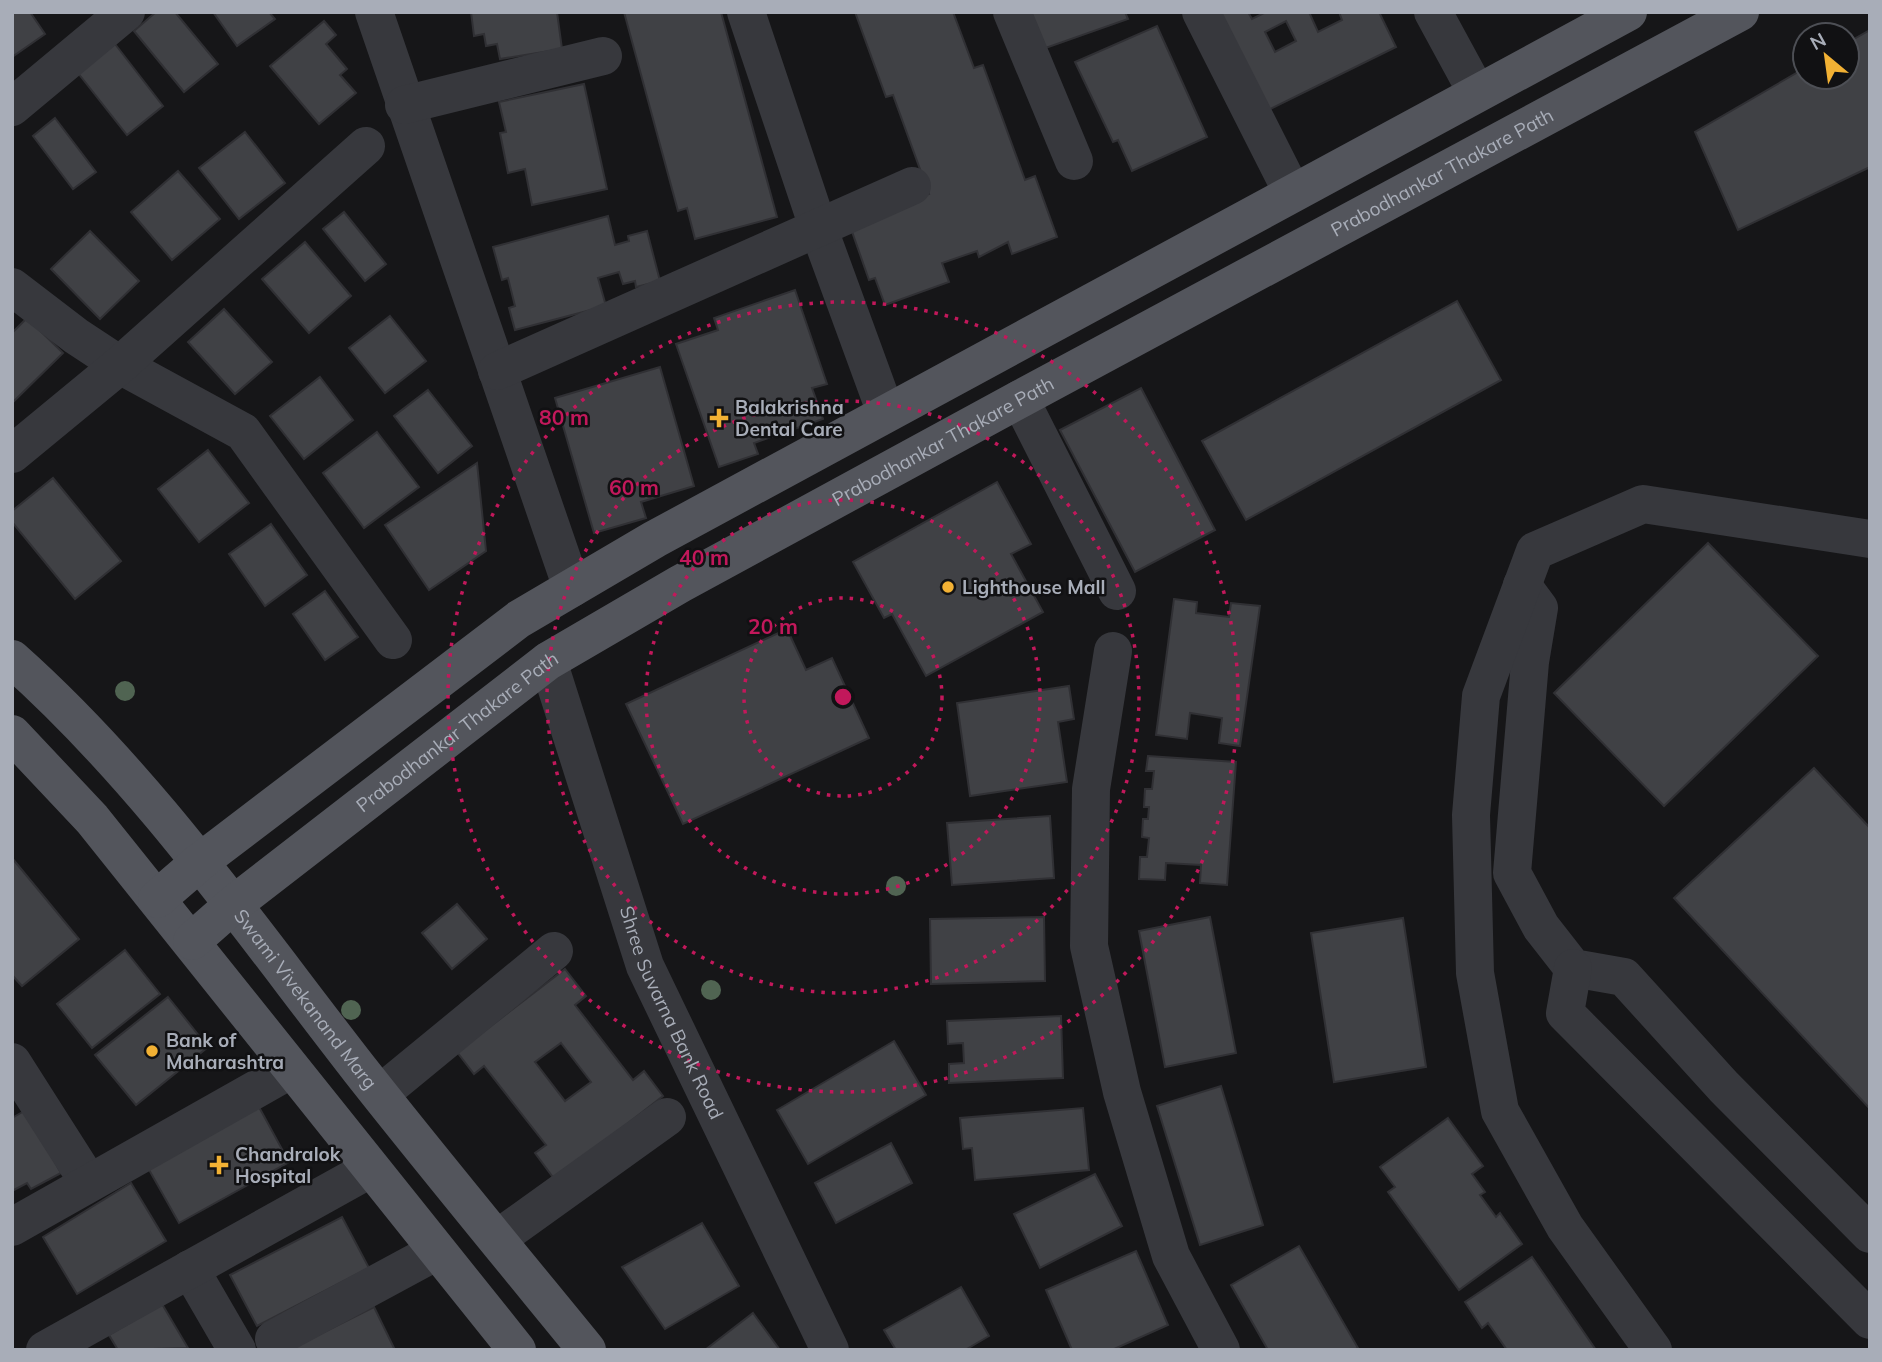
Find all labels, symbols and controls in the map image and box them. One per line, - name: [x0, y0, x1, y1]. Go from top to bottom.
- north arrow: [1791, 21, 1861, 91]
- text: N: [1806, 27, 1830, 55]
- street label: Prabodhankar Thakare Path: [1327, 103, 1557, 242]
- street label: Prabodhankar Thakare Path: [828, 371, 1058, 511]
- place label: Balakrishna Dental Care: [735, 395, 844, 441]
- text: 80 m: [539, 404, 589, 430]
- marker: Balakrishna Dental Care: [709, 408, 729, 428]
- text: 60 m: [609, 474, 659, 500]
- text: 40 m: [679, 544, 729, 570]
- place label: Lighthouse Mall: [962, 575, 1105, 599]
- marker: Lighthouse Mall: [940, 579, 956, 595]
- text: 20 m: [748, 613, 798, 639]
- street label: Prabodhankar Thakare Path: [351, 646, 562, 817]
- centre of rings: [831, 685, 855, 709]
- street label: Shree Suvarna Bank Road: [615, 903, 729, 1123]
- street label: Swami Vivekanand Marg: [229, 904, 382, 1094]
- place label: Bank of Maharashtra: [166, 1028, 284, 1074]
- marker: Bank of Maharashtra: [144, 1043, 160, 1059]
- place label: Chandralok Hospital: [235, 1142, 341, 1188]
- marker: Chandralok Hospital: [209, 1155, 229, 1175]

